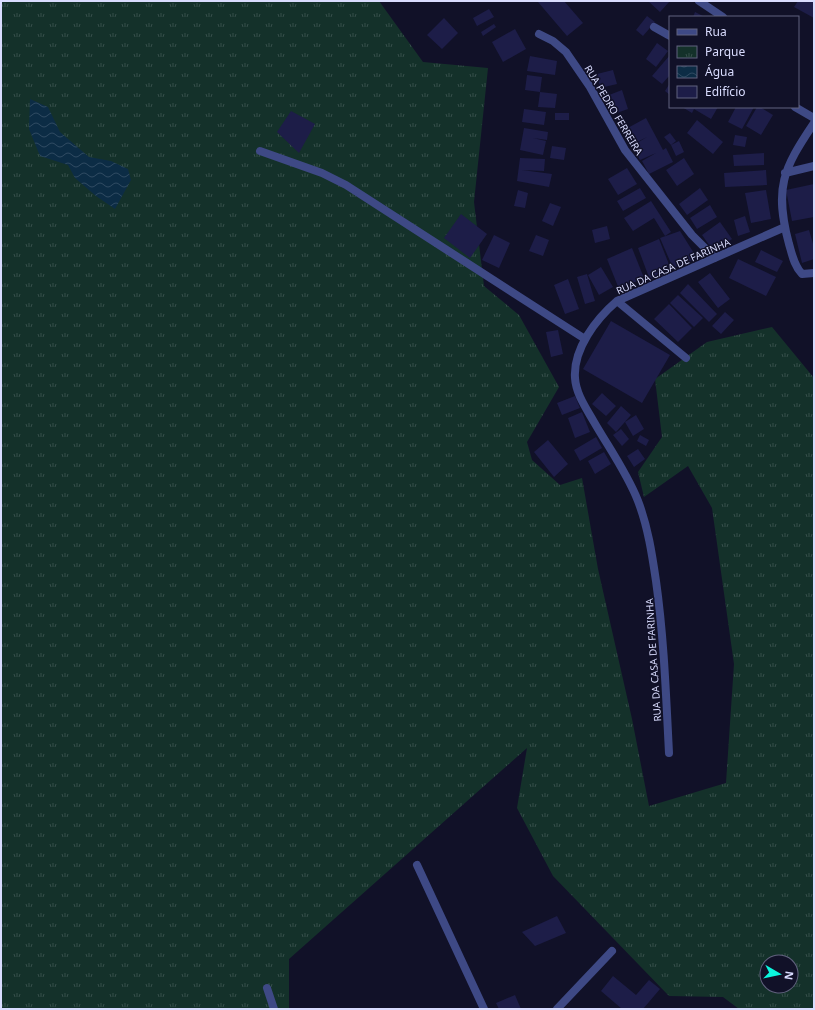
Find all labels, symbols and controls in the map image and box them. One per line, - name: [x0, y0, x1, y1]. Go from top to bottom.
- legend: [669, 16, 799, 108]
- text: Rua: [705, 23, 727, 40]
- text: Parque: [705, 43, 746, 60]
- street label: RUA PEDRO FERREIRA: [582, 62, 647, 158]
- text: Água: [705, 63, 734, 80]
- text: Edifício: [705, 83, 746, 100]
- street label: RUA DA CASA DE FARINHA: [614, 234, 733, 298]
- street label: RUA DA CASA DE FARINHA: [642, 597, 664, 722]
- north arrow: [759, 954, 799, 994]
- text: N: [781, 970, 797, 981]

